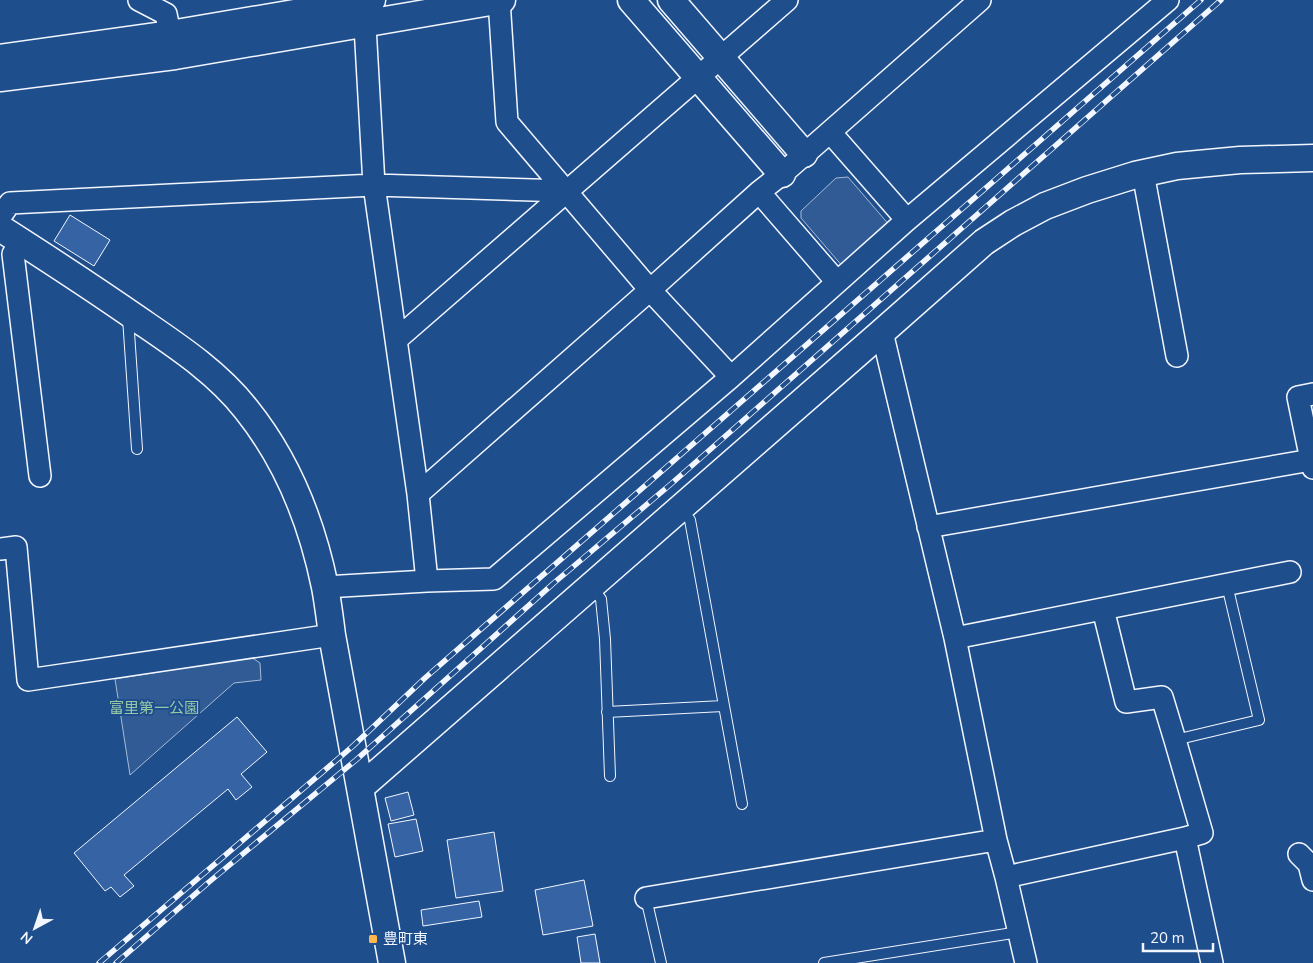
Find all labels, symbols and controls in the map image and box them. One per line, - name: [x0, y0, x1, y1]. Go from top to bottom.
- park label: 富里第一公園: [109, 698, 199, 718]
- north arrow: [10, 903, 60, 953]
- scale bar: [1143, 920, 1213, 952]
- text: N: [17, 927, 37, 948]
- text: 20 m: [1150, 928, 1185, 948]
- place label: 豊町東: [383, 929, 428, 949]
- marker: 豊町東: [367, 933, 379, 945]

